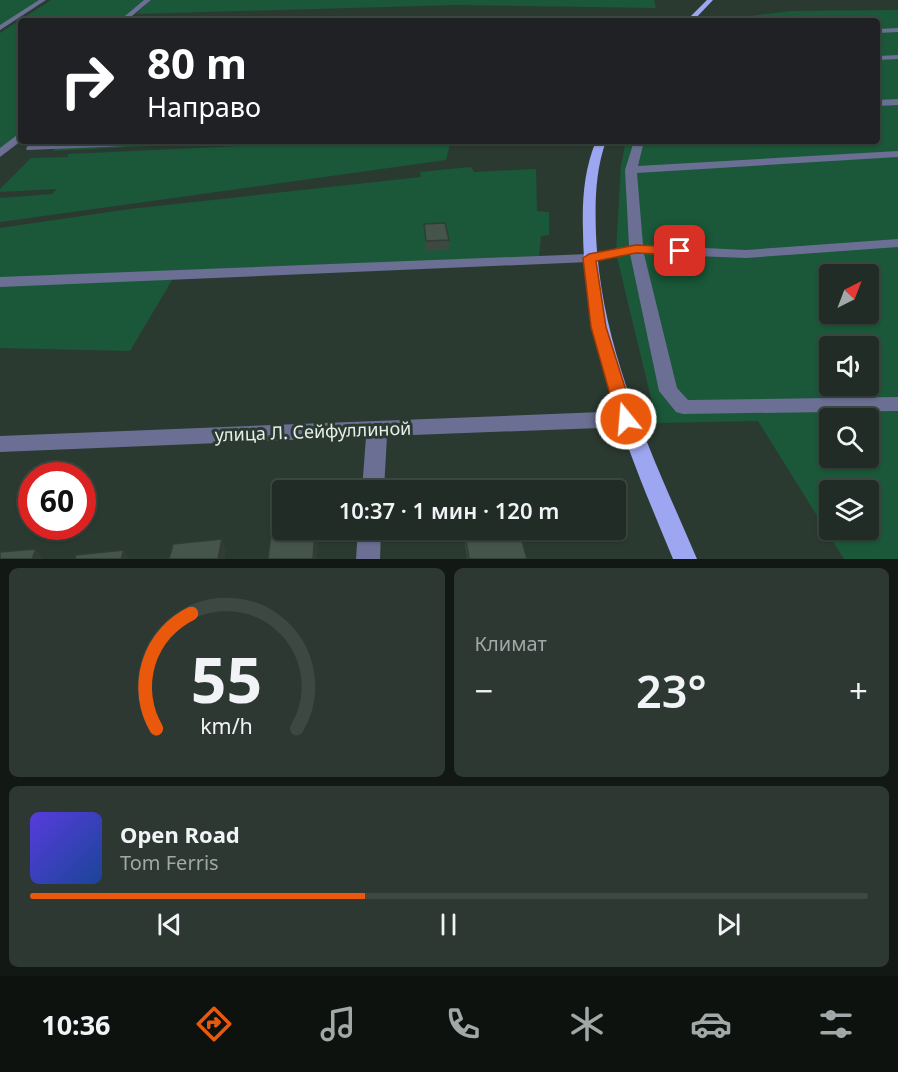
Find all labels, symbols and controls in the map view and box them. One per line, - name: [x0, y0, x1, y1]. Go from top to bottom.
- text: 80 m: [147, 34, 247, 91]
- icon: right: [48, 42, 126, 120]
- text: Направо: [147, 88, 261, 125]
- pin: [654, 225, 705, 276]
- icon: arrive: [663, 234, 696, 267]
- north arrow: [819, 264, 879, 324]
- map controls: [819, 264, 879, 540]
- button: sound: [819, 336, 879, 396]
- position arrow: [594, 387, 658, 451]
- button: search: [819, 408, 879, 468]
- street label: улица Л. Сейфуллиной: [214, 416, 412, 446]
- speed limit sign: 60: [18, 462, 96, 540]
- button: layers: [819, 480, 879, 540]
- text: 10:37 · 1 мин · 120 m: [339, 495, 559, 525]
- text: Климат: [475, 630, 547, 657]
- text: 55: [191, 636, 262, 721]
- text: 23°: [636, 660, 707, 721]
- text: −: [475, 668, 493, 713]
- text: +: [849, 668, 868, 713]
- text: km/h: [200, 712, 253, 741]
- text: Open Road: [120, 819, 240, 849]
- text: Tom Ferris: [120, 849, 219, 876]
- icon: previous: [153, 908, 186, 941]
- icon: pause: [432, 908, 465, 941]
- icon: next: [712, 908, 745, 941]
- icon: directions: [193, 1003, 235, 1045]
- icon: music: [317, 1003, 359, 1045]
- icon: phone: [442, 1003, 484, 1045]
- icon: climate: [566, 1003, 608, 1045]
- icon: car: [690, 1003, 732, 1045]
- icon: filters: [815, 1003, 857, 1045]
- text: 10:36: [41, 1006, 111, 1043]

